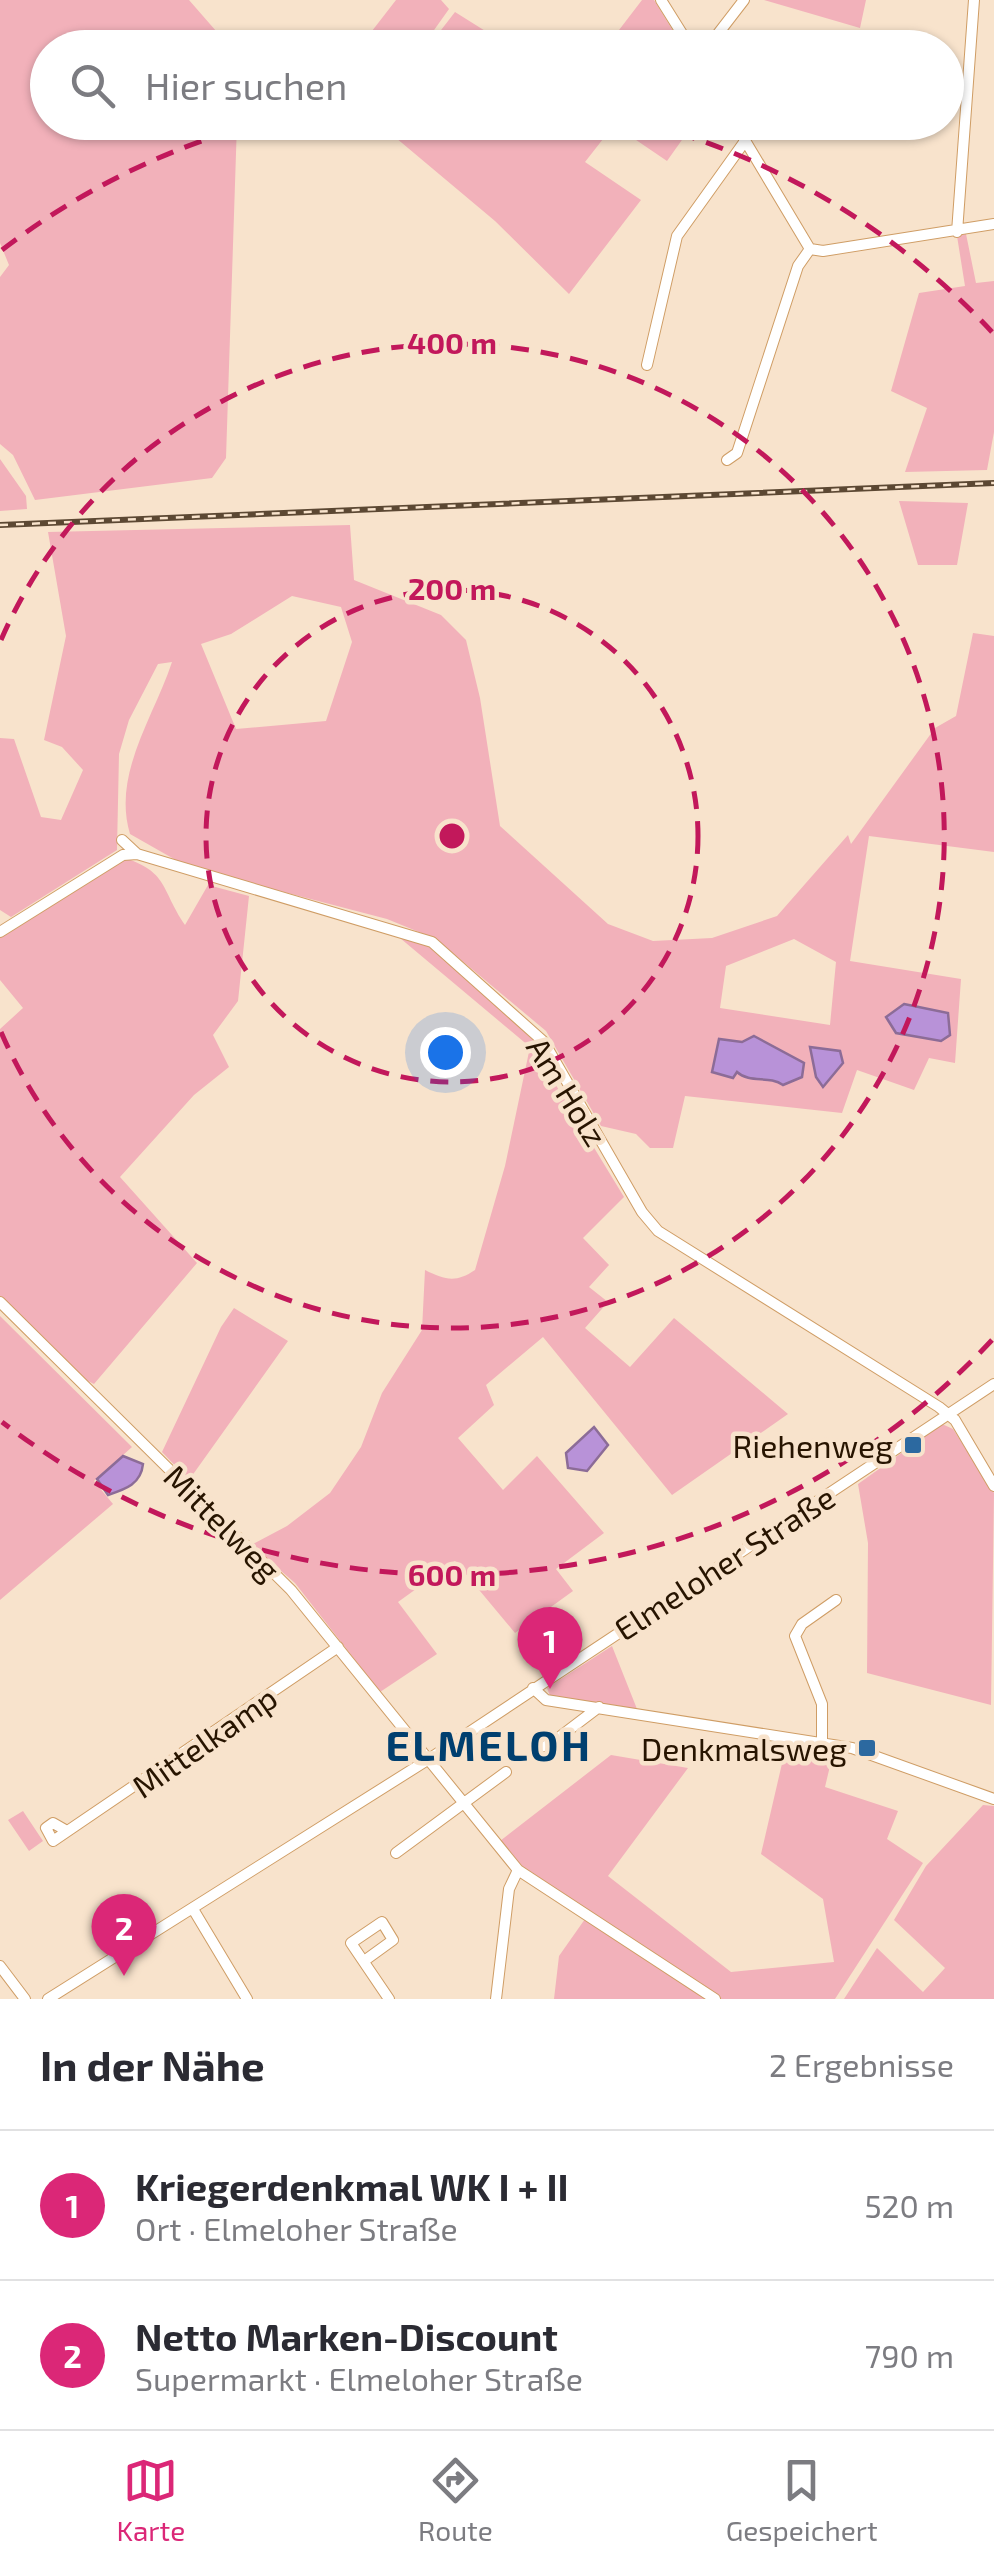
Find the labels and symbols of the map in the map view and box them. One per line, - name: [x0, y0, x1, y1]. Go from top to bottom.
- text: 400 m: [407, 324, 497, 360]
- text: 200 m: [408, 570, 496, 606]
- centre of rings: [434, 818, 470, 854]
- your location: [420, 1027, 471, 1078]
- street label: Am Holz: [520, 1030, 616, 1152]
- place label: Riehenweg: [732, 1426, 893, 1464]
- marker: Riehenweg: [902, 1434, 924, 1456]
- street label: Mittelweg: [157, 1456, 289, 1588]
- street label: Elmeloher Straße: [607, 1477, 841, 1647]
- text: 600 m: [408, 1556, 496, 1592]
- pin: 1: [518, 1606, 582, 1689]
- street label: Mittelkamp: [124, 1677, 284, 1805]
- district label: ELMELOH: [386, 1719, 592, 1769]
- place label: Denkmalsweg: [641, 1729, 847, 1767]
- marker: Denkmalsweg: [856, 1737, 878, 1759]
- pin: 2: [92, 1894, 156, 1976]

